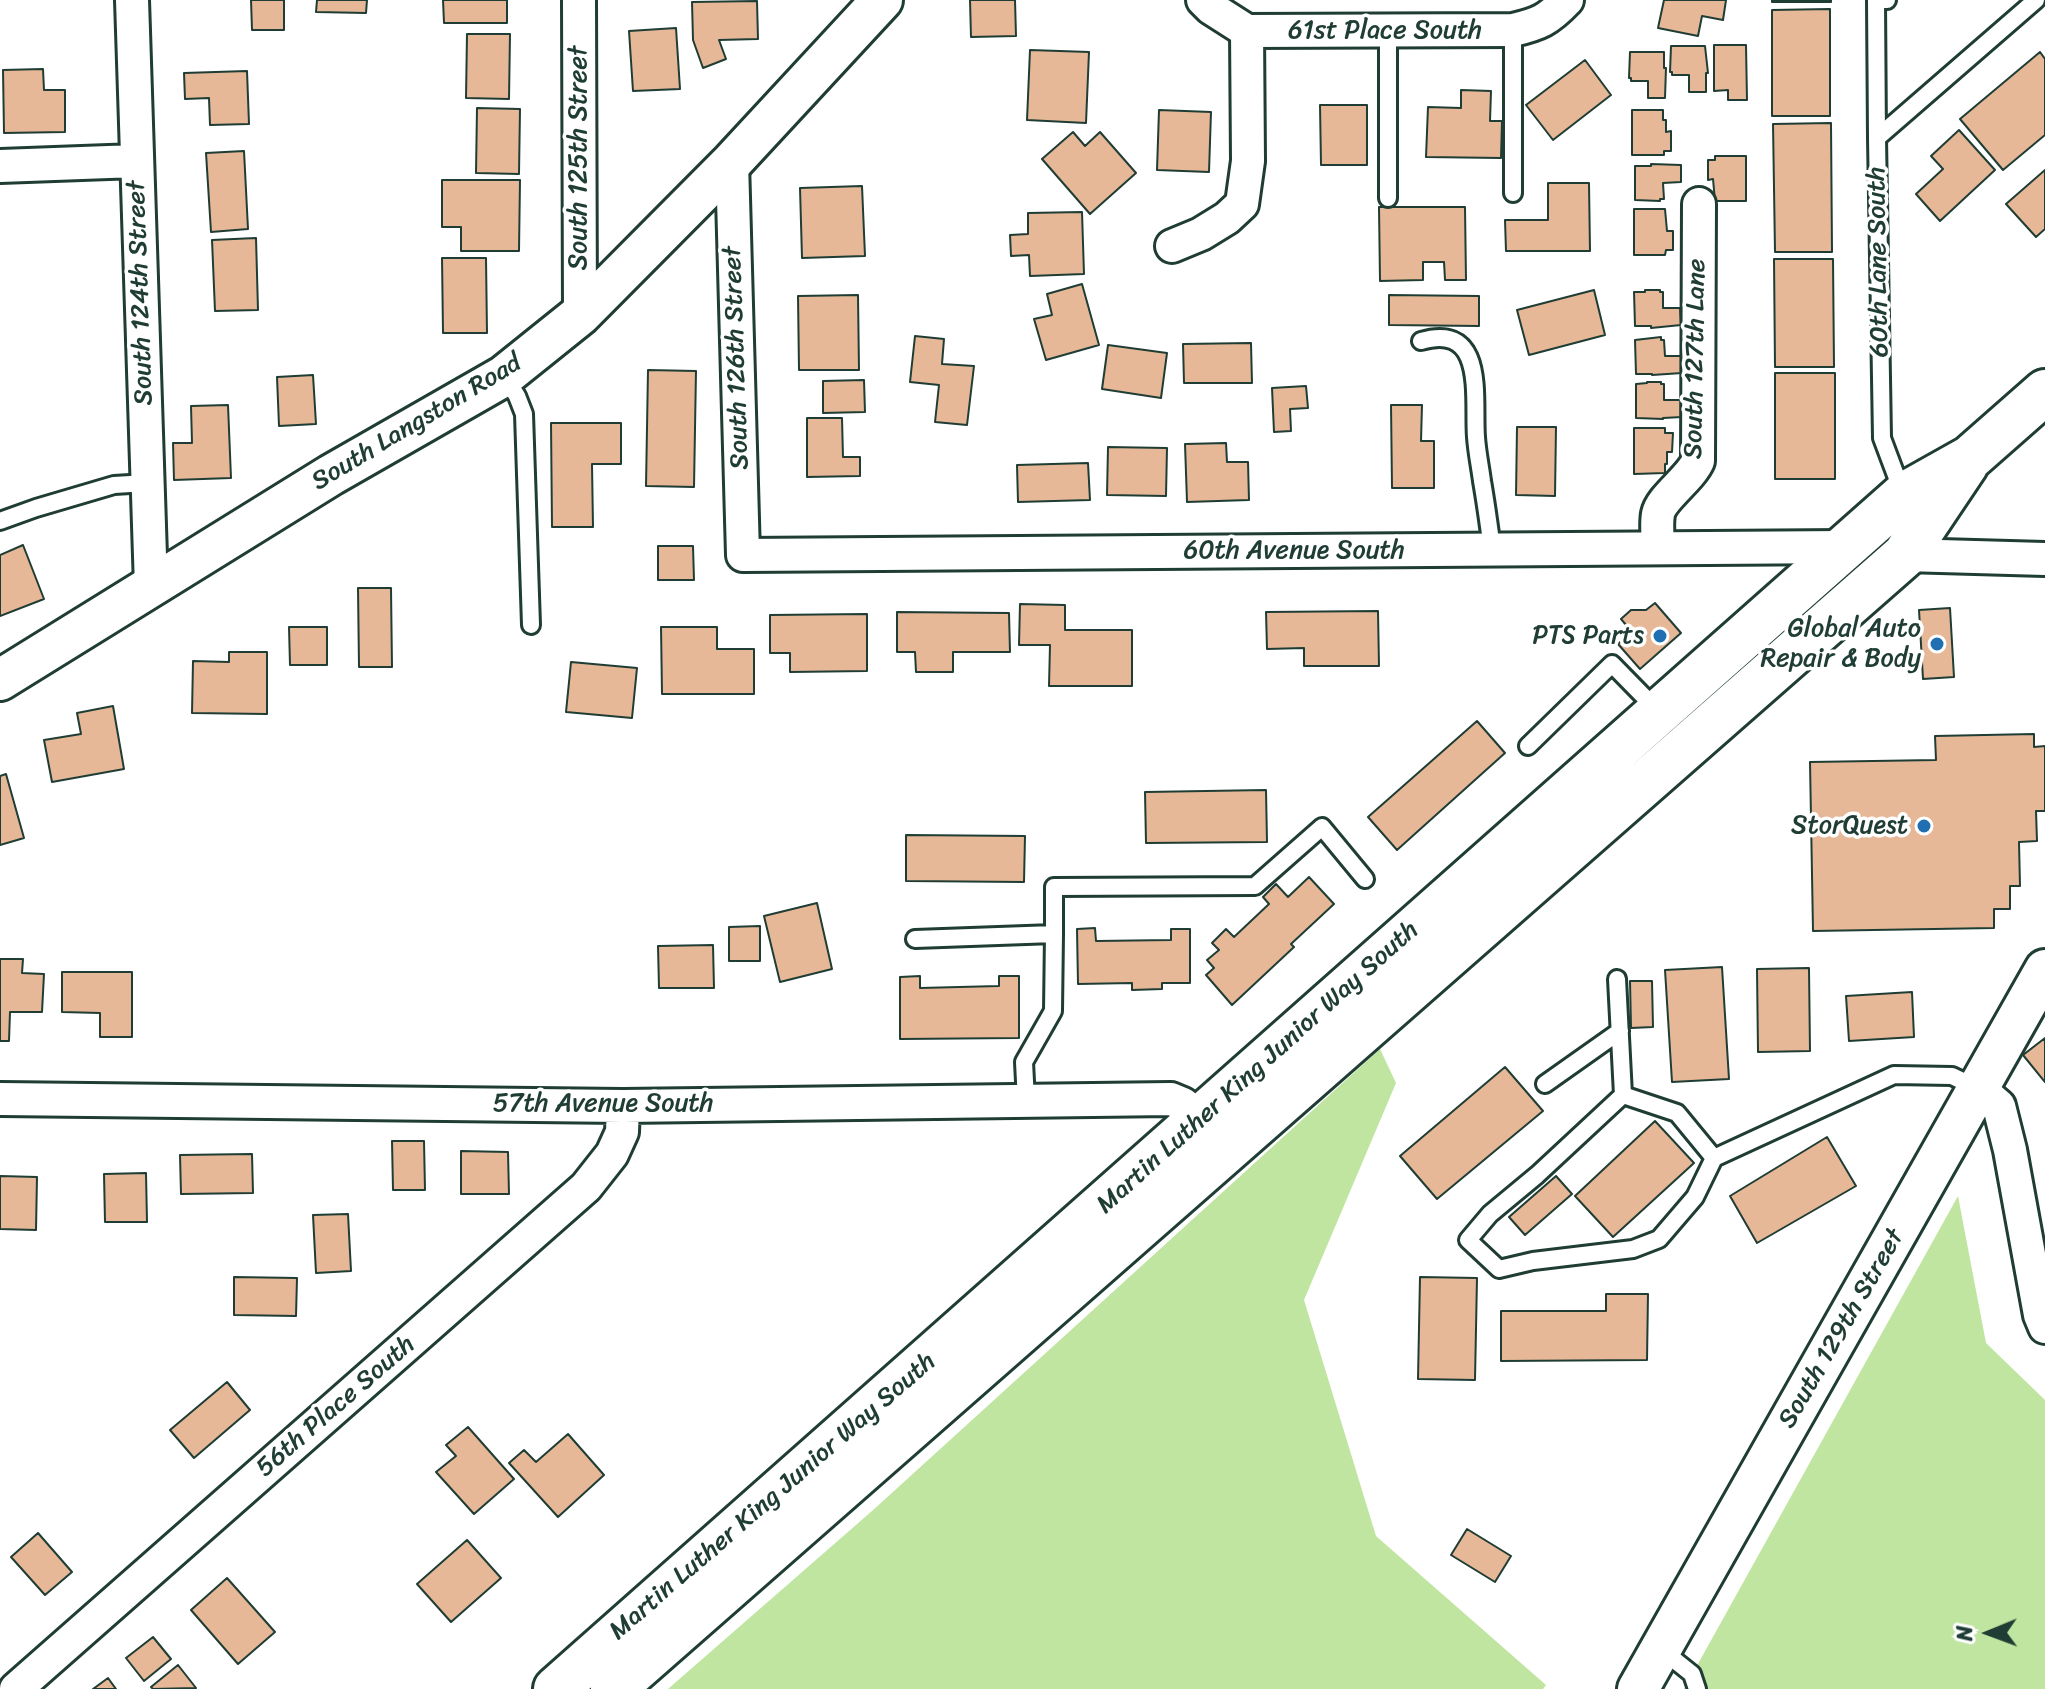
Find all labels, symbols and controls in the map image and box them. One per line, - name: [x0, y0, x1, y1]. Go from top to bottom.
- street label: 61st Place South: [1288, 15, 1482, 47]
- street label: South 125th Street: [563, 46, 595, 270]
- street label: 60th Lane South: [1862, 166, 1896, 358]
- street label: South 124th Street: [121, 180, 161, 406]
- street label: South 126th Street: [718, 246, 756, 470]
- street label: South 127th Lane: [1679, 259, 1713, 459]
- street label: South Langston Road: [306, 348, 528, 498]
- street label: 60th Avenue South: [1183, 535, 1405, 567]
- place label: Global Auto Repair & Body: [1760, 613, 1921, 674]
- place label: PTS Parts: [1532, 620, 1644, 652]
- marker: PTS Parts: [1651, 627, 1669, 645]
- marker: Global Auto Repair & Body: [1928, 635, 1946, 653]
- place label: StorQuest: [1791, 810, 1908, 842]
- marker: StorQuest: [1915, 817, 1933, 835]
- street label: Martin Luther King Junior Way South: [1091, 915, 1425, 1221]
- street label: 57th Avenue South: [493, 1088, 713, 1120]
- street label: South 129th Street: [1772, 1224, 1912, 1434]
- street label: 56th Place South: [250, 1330, 422, 1484]
- street label: Martin Luther King Junior Way South: [603, 1347, 943, 1647]
- north arrow: [1949, 1593, 2029, 1673]
- text: N: [1945, 1625, 1984, 1641]

